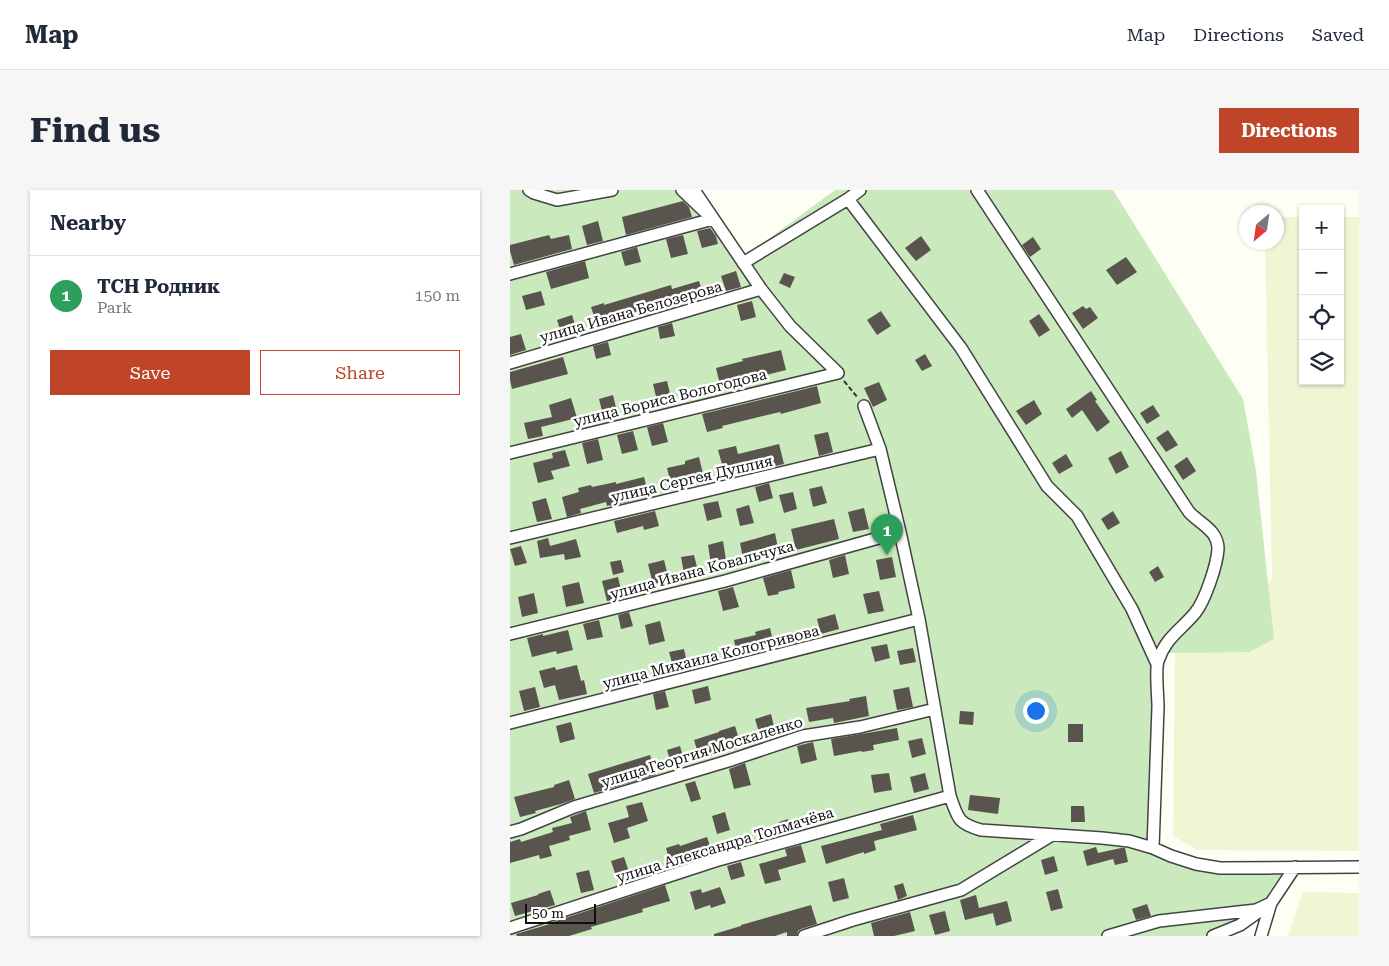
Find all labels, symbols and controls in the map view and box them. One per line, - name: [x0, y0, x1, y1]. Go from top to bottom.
- text: Map: [25, 21, 79, 49]
- text: Map: [1127, 24, 1165, 45]
- text: Directions: [1193, 24, 1284, 45]
- text: Saved: [1312, 24, 1364, 45]
- button: Directions: [1219, 108, 1359, 153]
- text: Find us: [30, 110, 160, 151]
- north arrow: [1239, 205, 1284, 250]
- map controls: [1299, 205, 1344, 385]
- button: +: [1299, 205, 1344, 250]
- text: Nearby: [50, 211, 126, 235]
- button: −: [1299, 250, 1344, 295]
- text: ТСН Родник: [97, 275, 220, 298]
- street label: улица Ивана Белозерова: [538, 277, 724, 347]
- text: 1: [62, 286, 70, 305]
- text: 150 m: [414, 286, 460, 305]
- button: locate: [1299, 295, 1344, 340]
- text: Park: [97, 298, 132, 317]
- button: layers: [1299, 340, 1344, 385]
- button: Save: [50, 350, 250, 395]
- button: Share: [260, 350, 460, 395]
- street label: улица Бориса Вологодова: [572, 365, 768, 431]
- street label: улица Сергея Дуплия: [610, 452, 774, 506]
- pin: 1: [871, 514, 903, 555]
- street label: улица Ивана Ковальчука: [608, 537, 796, 603]
- street label: улица Михаила Кологривова: [601, 621, 821, 693]
- your location: [1023, 698, 1049, 724]
- street label: улица Георгия Москаленко: [599, 713, 805, 791]
- street label: улица Александра Толмачёва: [614, 803, 836, 887]
- scale bar: [525, 901, 596, 924]
- text: 50 m: [532, 905, 564, 921]

